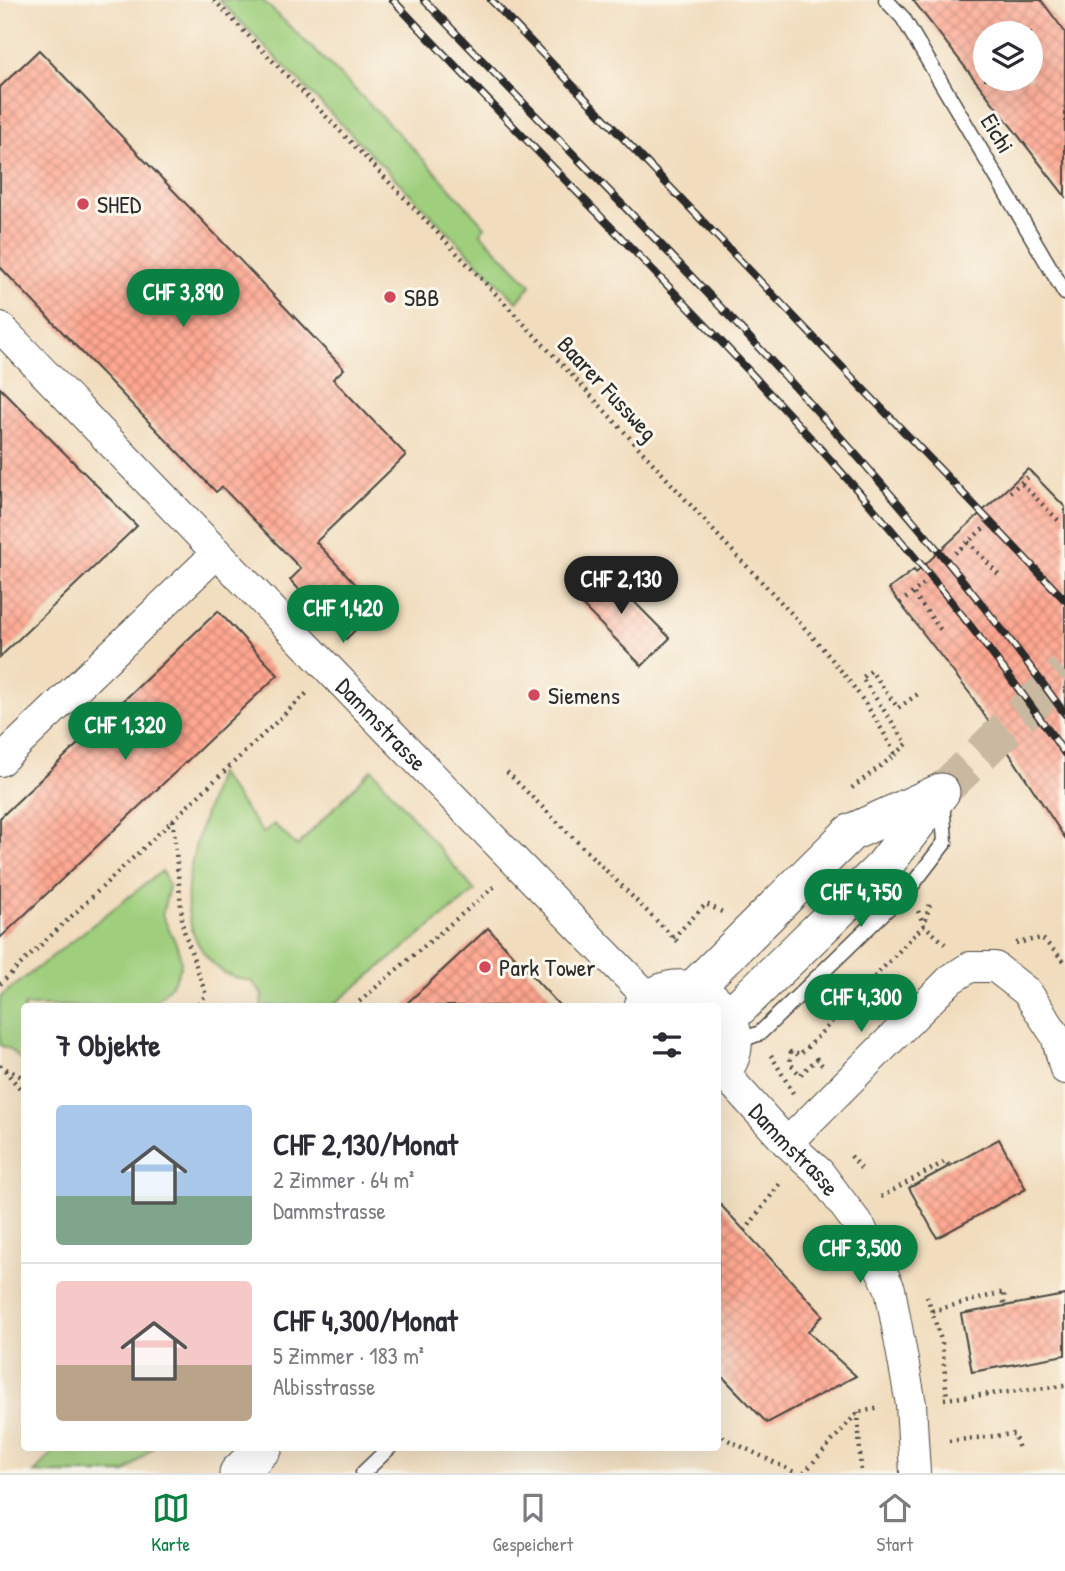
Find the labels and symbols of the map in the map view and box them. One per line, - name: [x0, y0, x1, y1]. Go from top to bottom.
- street label: Eichi: [974, 107, 1022, 159]
- place label: SHED: [97, 188, 142, 220]
- marker: SHED: [75, 196, 91, 212]
- pin: CHF 3,890: [103, 270, 263, 329]
- place label: SBB: [404, 281, 439, 313]
- marker: SBB: [382, 289, 398, 305]
- street label: Baarer Fussweg: [551, 328, 665, 448]
- pin: CHF 2,130: [541, 556, 701, 616]
- pin: CHF 1,420: [263, 586, 423, 645]
- street label: Dammstrasse: [329, 671, 435, 778]
- place label: Siemens: [548, 679, 620, 711]
- marker: Siemens: [526, 687, 542, 703]
- pin: CHF 1,320: [45, 702, 205, 762]
- pin: CHF 4,750: [781, 870, 941, 929]
- place label: Park Tower: [499, 951, 595, 983]
- marker: Park Tower: [477, 959, 493, 975]
- pin: CHF 4,300: [781, 974, 941, 1034]
- street label: Dammstrasse: [742, 1096, 847, 1202]
- pin: CHF 3,500: [780, 1226, 940, 1285]

